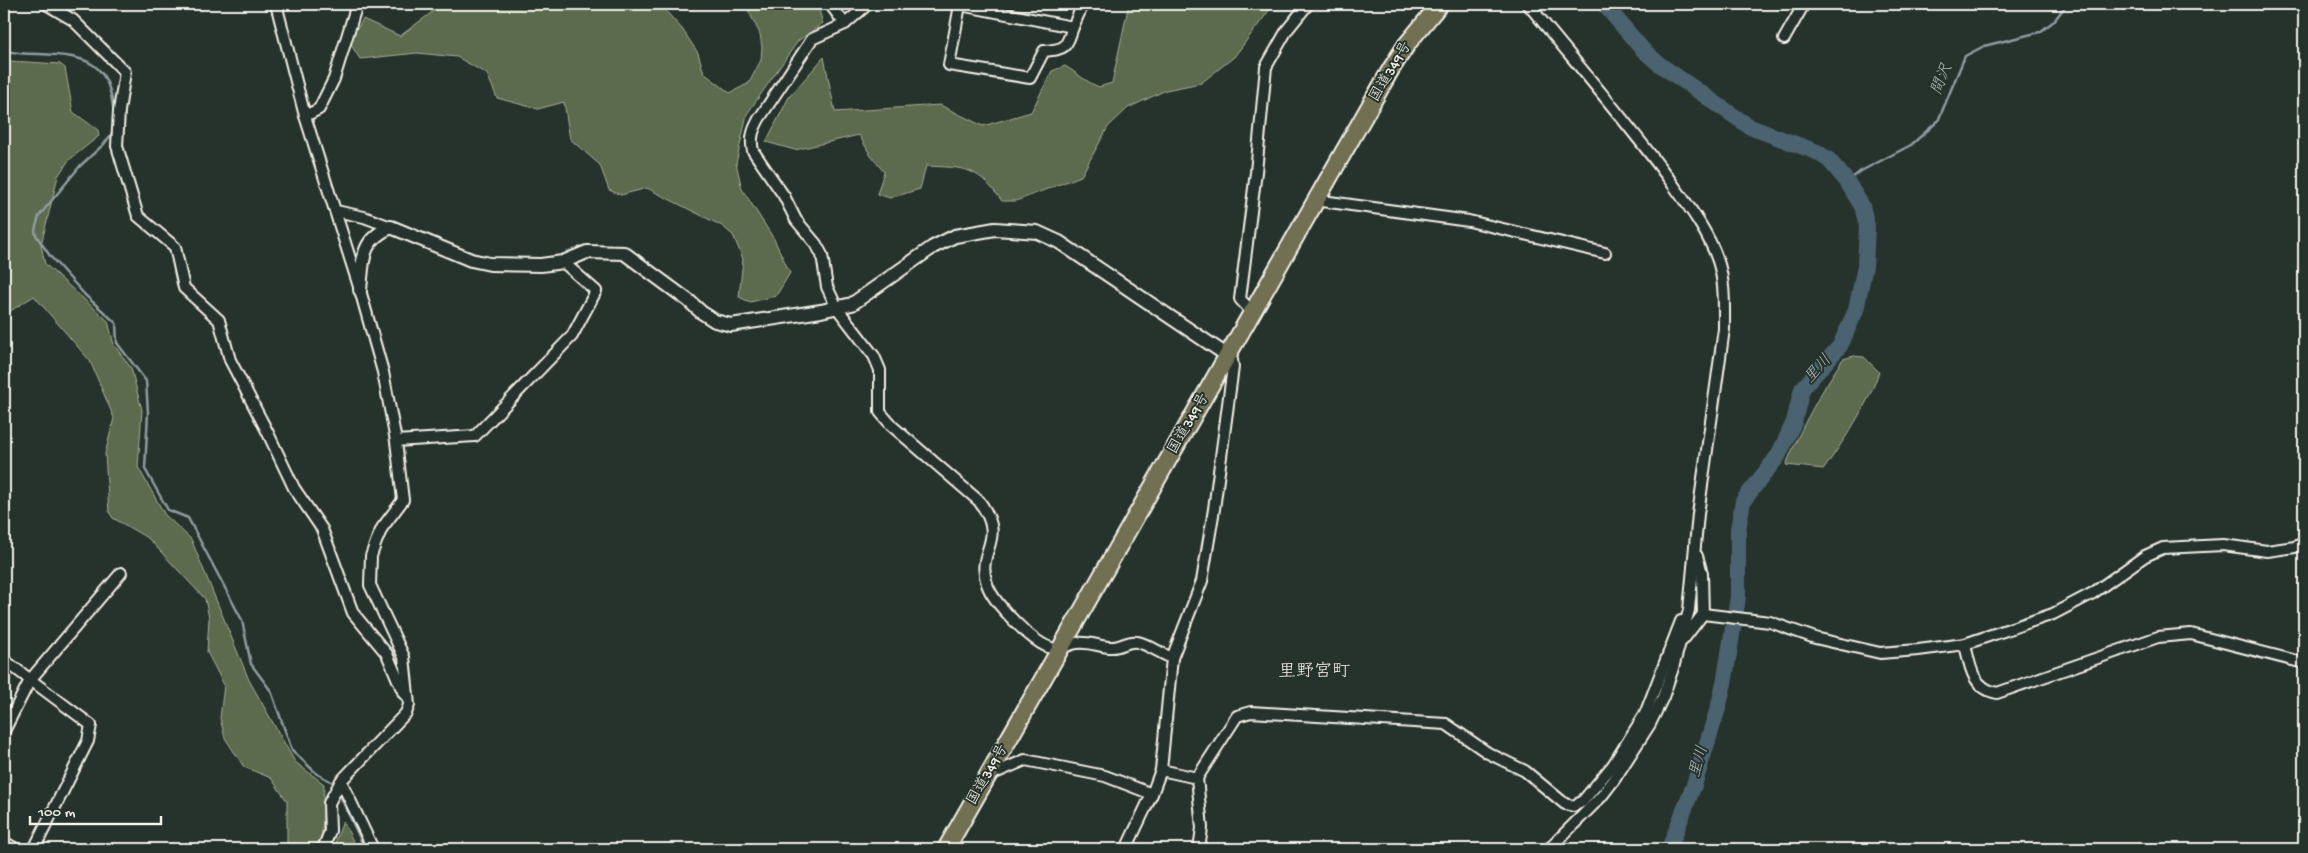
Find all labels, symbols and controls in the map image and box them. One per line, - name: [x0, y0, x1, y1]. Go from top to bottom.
- street label: 国道349号: [1366, 38, 1416, 106]
- water label: 間沢: [1928, 61, 1958, 98]
- water label: 里川: [1800, 351, 1837, 388]
- street label: 国道349号: [1164, 390, 1214, 458]
- district label: 里野宮町: [1278, 661, 1350, 683]
- street label: 国道349号: [963, 741, 1013, 809]
- water label: 里川: [1685, 744, 1714, 780]
- scale bar: [30, 793, 161, 825]
- text: 100 m: [37, 804, 76, 822]

